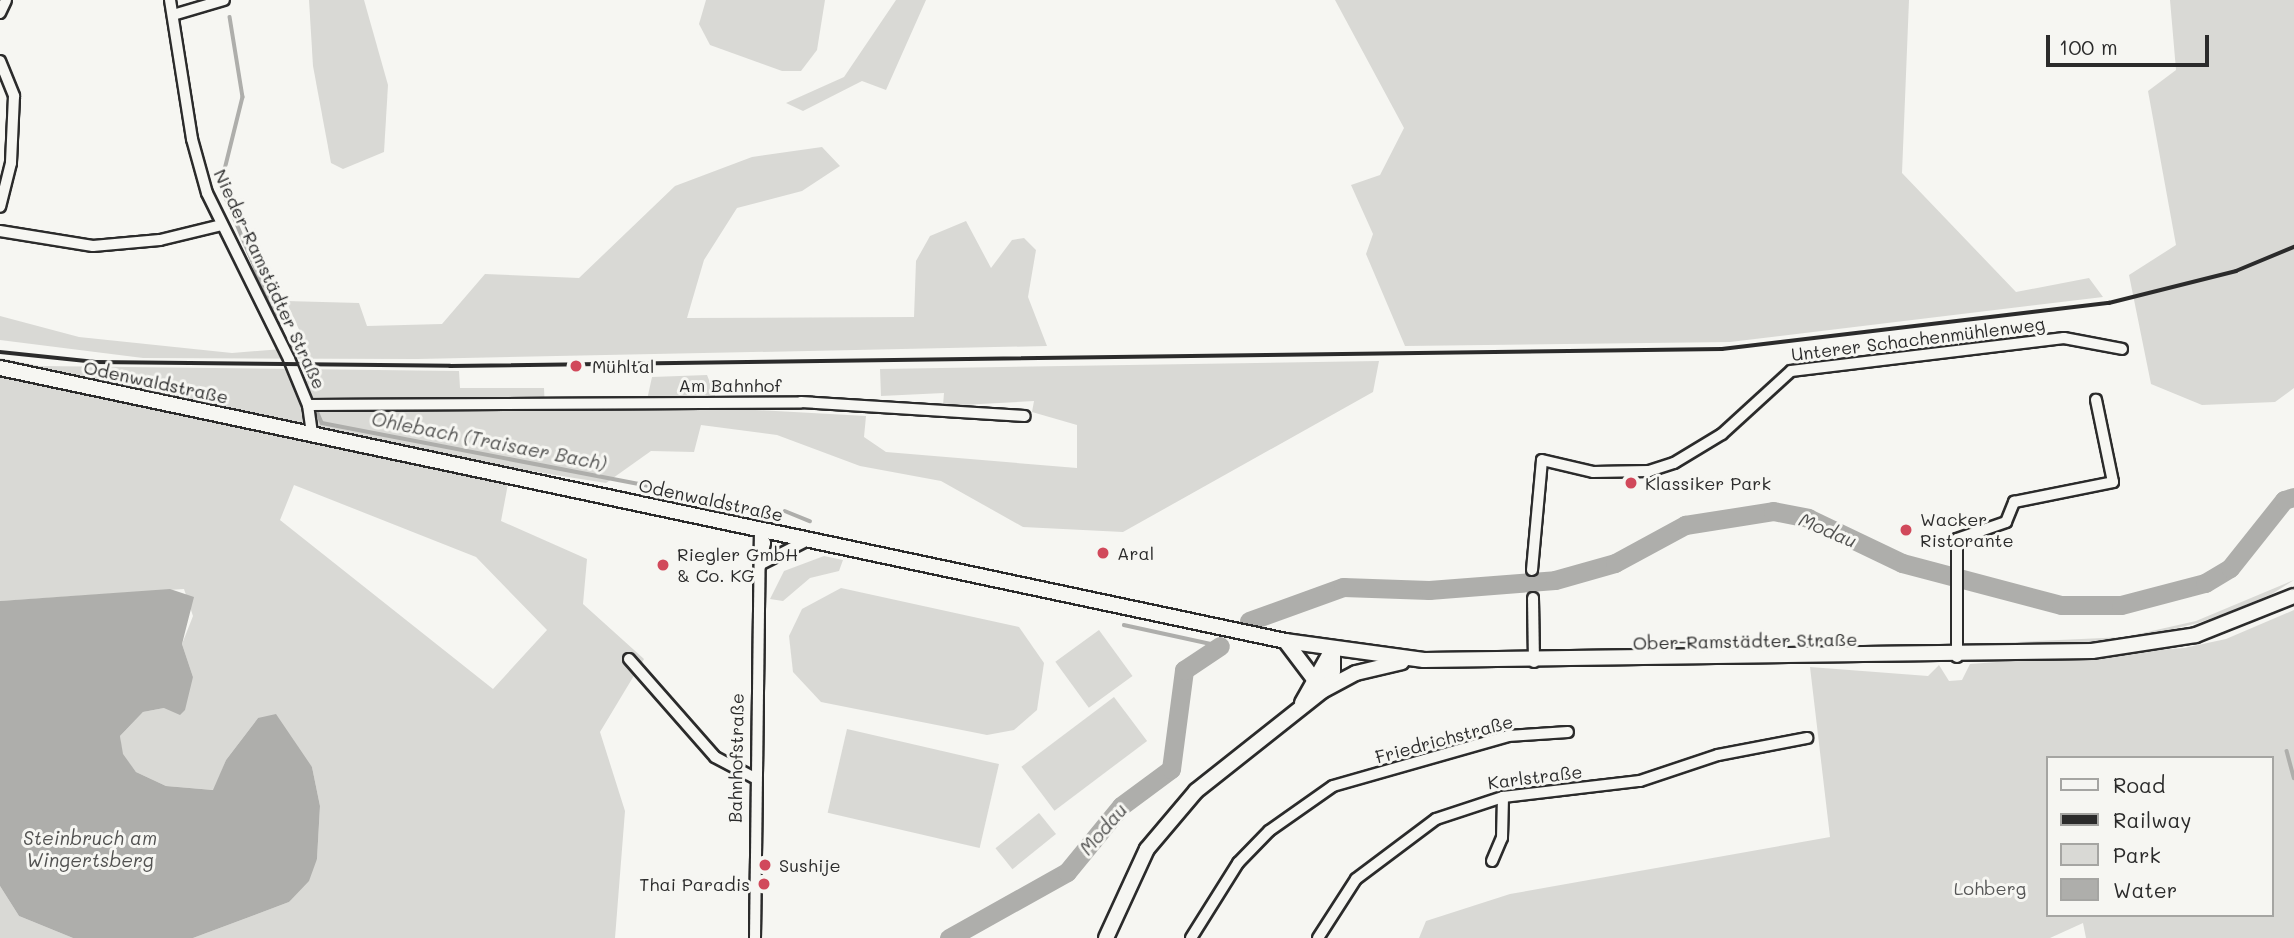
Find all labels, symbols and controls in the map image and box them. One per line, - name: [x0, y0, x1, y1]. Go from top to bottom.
- scale bar: [2049, 21, 2212, 65]
- text: 100 m: [2059, 33, 2118, 60]
- street label: Nieder-Ramstädter Straße: [209, 166, 331, 392]
- street label: Unterer Schachenmühlenweg: [1790, 313, 2046, 365]
- place label: Mühltal: [592, 355, 655, 377]
- street label: Odenwaldstraße: [82, 356, 230, 408]
- marker: Mühltal: [566, 356, 586, 376]
- street label: Am Bahnhof: [679, 374, 781, 396]
- water label: Ohlebach (Traisaer Bach): [370, 407, 608, 475]
- place label: Klassiker Park: [1645, 472, 1771, 494]
- street label: Odenwaldstraße: [637, 474, 785, 526]
- marker: Klassiker Park: [1623, 475, 1639, 491]
- water label: Modau: [1796, 508, 1860, 552]
- place label: Wacker Ristorante: [1920, 509, 2014, 552]
- marker: Wacker Ristorante: [1898, 522, 1914, 538]
- place label: Aral: [1117, 542, 1154, 564]
- place label: Riegler GmbH & Co. KG: [677, 544, 798, 586]
- marker: Aral: [1095, 545, 1111, 561]
- marker: Riegler GmbH & Co. KG: [655, 557, 671, 573]
- street label: Ober-Ramstädter Straße: [1633, 628, 1857, 654]
- street label: Bahnhofstraße: [724, 693, 748, 823]
- street label: Friedrichstraße: [1373, 710, 1515, 768]
- legend: [2046, 756, 2273, 917]
- street label: Karlstraße: [1486, 760, 1584, 794]
- text: Road: [2113, 771, 2165, 798]
- water label: Modau: [1074, 799, 1132, 859]
- text: Railway: [2113, 806, 2192, 833]
- water label: Steinbruch am Wingertsberg: [23, 827, 157, 871]
- text: Park: [2113, 841, 2161, 868]
- place label: Sushije: [779, 854, 841, 876]
- marker: Sushije: [757, 857, 773, 873]
- place label: Thai Paradis: [639, 873, 750, 895]
- marker: Thai Paradis: [756, 876, 772, 892]
- text: Water: [2113, 876, 2177, 903]
- park label: Lohberg: [1954, 877, 2026, 899]

